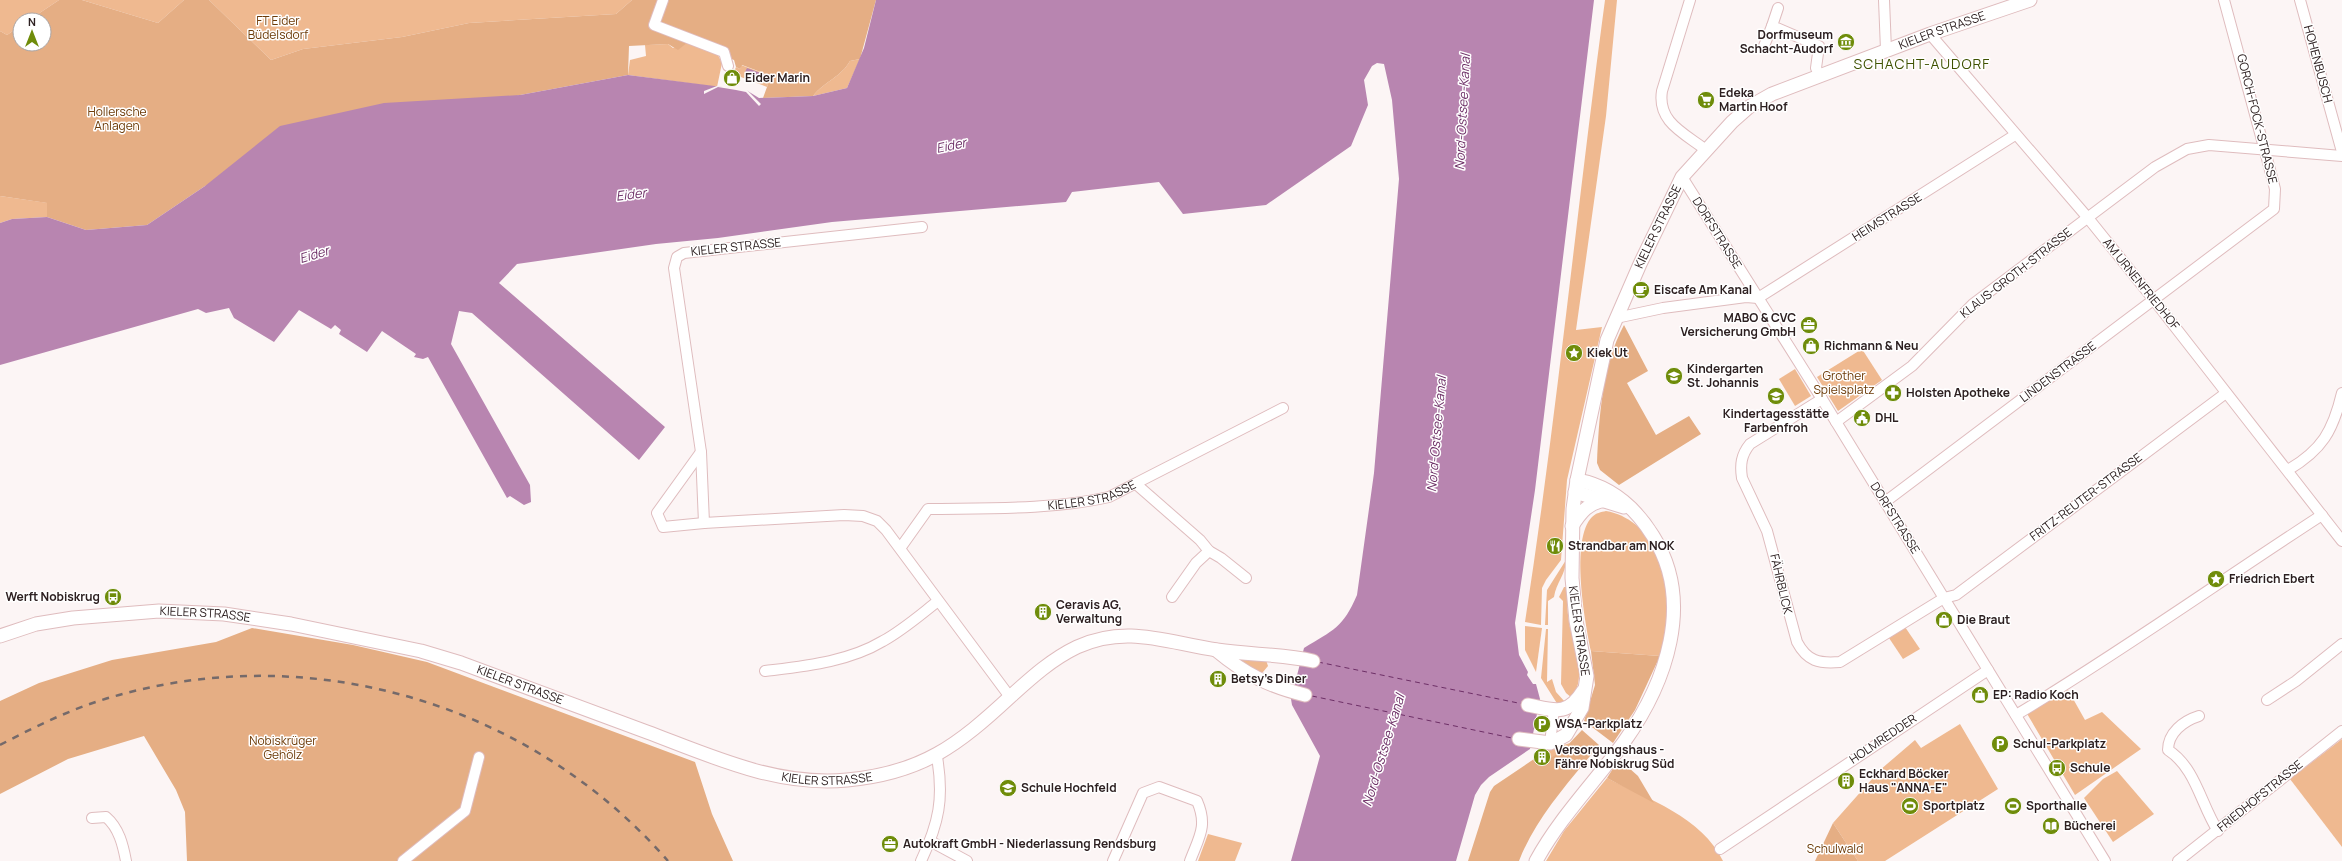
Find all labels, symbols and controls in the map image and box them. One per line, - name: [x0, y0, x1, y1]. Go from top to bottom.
- street label: KIELER STRASSE: [1896, 7, 1988, 53]
- north arrow: [12, 12, 52, 52]
- park label: FT Eider Büdelsdorf: [248, 12, 309, 43]
- text: N: [28, 14, 36, 29]
- street label: HOHENBUSCH: [2300, 23, 2337, 105]
- place label: Dorfmuseum Schacht-Audorf: [1740, 26, 1833, 57]
- museum icon: Dorfmuseum Schacht-Audorf: [1836, 32, 1856, 52]
- water label: Nord-Ostsee-Kanal: [1450, 52, 1474, 170]
- street label: GORCH-FOCK-STRASSE: [2233, 52, 2282, 186]
- district label: SCHACHT-AUDORF: [1854, 54, 1990, 73]
- shop icon: Eider Marin: [722, 68, 742, 88]
- place label: Eider Marin: [745, 69, 810, 86]
- place label: Edeka Martin Hoof: [1719, 84, 1788, 115]
- supermarket icon: Edeka Martin Hoof: [1696, 90, 1716, 110]
- park label: Hollersche Anlagen: [87, 103, 147, 134]
- water label: Eider: [934, 133, 970, 157]
- street label: KIELER STRASSE: [1630, 182, 1685, 271]
- water label: Eider: [615, 183, 649, 205]
- street label: HEIMSTRASSE: [1849, 188, 1925, 245]
- street label: DORFSTRASSE: [1689, 194, 1746, 272]
- street label: KLAUS-GROTH-STRASSE: [1956, 224, 2075, 322]
- street label: KIELER STRASSE: [690, 233, 782, 260]
- street label: AM URNENFRIEDHOF: [2099, 234, 2184, 333]
- water label: Eider: [297, 240, 333, 267]
- cafe icon: Eiscafe Am Kanal: [1631, 280, 1651, 300]
- place label: Eiscafe Am Kanal: [1654, 281, 1752, 298]
- place label: MABO & CVC Versicherung GmbH: [1681, 309, 1796, 340]
- office icon: MABO & CVC Versicherung GmbH: [1799, 315, 1819, 335]
- shop icon: Richmann & Neu: [1801, 336, 1821, 356]
- place label: Richmann & Neu: [1824, 337, 1919, 354]
- street label: LINDENSTRASSE: [2016, 337, 2099, 406]
- place icon: Kiek Ut: [1564, 343, 1584, 363]
- place label: Kiek Ut: [1587, 344, 1628, 361]
- place label: Kindergarten St. Johannis: [1687, 360, 1763, 391]
- school or university icon: Kindergarten St. Johannis: [1664, 366, 1684, 386]
- park label: Grother Spielsplatz: [1813, 367, 1875, 398]
- water label: Nord-Ostsee-Kanal: [1422, 373, 1450, 493]
- pharmacy icon: Holsten Apotheke: [1883, 383, 1903, 403]
- place label: Holsten Apotheke: [1906, 384, 2010, 401]
- school or university icon: Kindertagesstätte Farbenfroh: [1766, 386, 1786, 406]
- place label: Kindertagesstätte Farbenfroh: [1723, 405, 1829, 436]
- public building icon: DHL: [1852, 408, 1872, 428]
- place label: DHL: [1875, 409, 1899, 426]
- street label: FRITZ-REUTER-STRASSE: [2026, 449, 2146, 545]
- street label: KIELER STRASSE: [1047, 476, 1139, 514]
- street label: DORFSTRASSE: [1867, 479, 1924, 557]
- restaurant icon: Strandbar am NOK: [1545, 536, 1565, 556]
- place label: Strandbar am NOK: [1568, 537, 1675, 554]
- street label: FÄHRBLICK: [1766, 552, 1797, 617]
- place icon: Friedrich Ebert: [2206, 569, 2226, 589]
- place label: Friedrich Ebert: [2229, 570, 2315, 587]
- street label: KIELER STRASSE: [1565, 585, 1594, 677]
- bus stop icon: Werft Nobiskrug: [103, 587, 123, 607]
- place label: Werft Nobiskrug: [5, 588, 100, 605]
- place label: Ceravis AG, Verwaltung: [1056, 596, 1122, 627]
- street label: KIELER STRASSE: [159, 602, 252, 626]
- building icon: Ceravis AG, Verwaltung: [1033, 602, 1053, 622]
- shop icon: Die Braut: [1934, 610, 1954, 630]
- place label: Die Braut: [1957, 611, 2010, 628]
- street label: KIELER STRASSE: [475, 661, 566, 708]
- building icon: Betsy's Diner: [1208, 669, 1228, 689]
- place label: Betsy's Diner: [1231, 670, 1307, 687]
- shop icon: EP: Radio Koch: [1970, 685, 1990, 705]
- place label: EP: Radio Koch: [1993, 686, 2079, 703]
- water label: Nord-Ostsee-Kanal: [1357, 690, 1409, 808]
- street label: HOLMREDDER: [1846, 709, 1920, 767]
- parking icon: WSA-Parkplatz: [1532, 714, 1552, 734]
- place label: WSA-Parkplatz: [1555, 715, 1642, 732]
- park label: Nobiskrüger Gehölz: [249, 732, 317, 763]
- parking icon: Schul-Parkplatz: [1990, 734, 2010, 754]
- place label: Schul-Parkplatz: [2013, 735, 2106, 752]
- place label: Versorgungshaus - Fähre Nobiskrug Süd: [1555, 741, 1674, 772]
- building icon: Versorgungshaus - Fähre Nobiskrug Süd: [1532, 747, 1552, 767]
- street label: FRIEDHOFSTRASSE: [2213, 756, 2306, 835]
- bus stop icon: Schule: [2047, 758, 2067, 778]
- place label: Schule: [2070, 759, 2110, 776]
- place label: Eckhard Böcker Haus "ANNA-E": [1859, 765, 1949, 796]
- street label: KIELER STRASSE: [780, 768, 874, 789]
- building icon: Eckhard Böcker Haus "ANNA-E": [1836, 771, 1856, 791]
- school or university icon: Schule Hochfeld: [998, 778, 1018, 798]
- place label: Schule Hochfeld: [1021, 779, 1117, 796]
- sports icon: Sportplatz: [1900, 796, 1920, 816]
- sports icon: Sporthalle: [2003, 796, 2023, 816]
- place label: Sportplatz: [1923, 797, 1985, 814]
- place label: Sporthalle: [2026, 797, 2087, 814]
- library icon: Bücherei: [2041, 816, 2061, 836]
- place label: Bücherei: [2064, 817, 2116, 834]
- office icon: Autokraft GmbH - Niederlassung Rendsburg: [880, 834, 900, 854]
- place label: Autokraft GmbH - Niederlassung Rendsburg: [903, 835, 1156, 852]
- park label: Schulwald: [1807, 840, 1863, 857]

